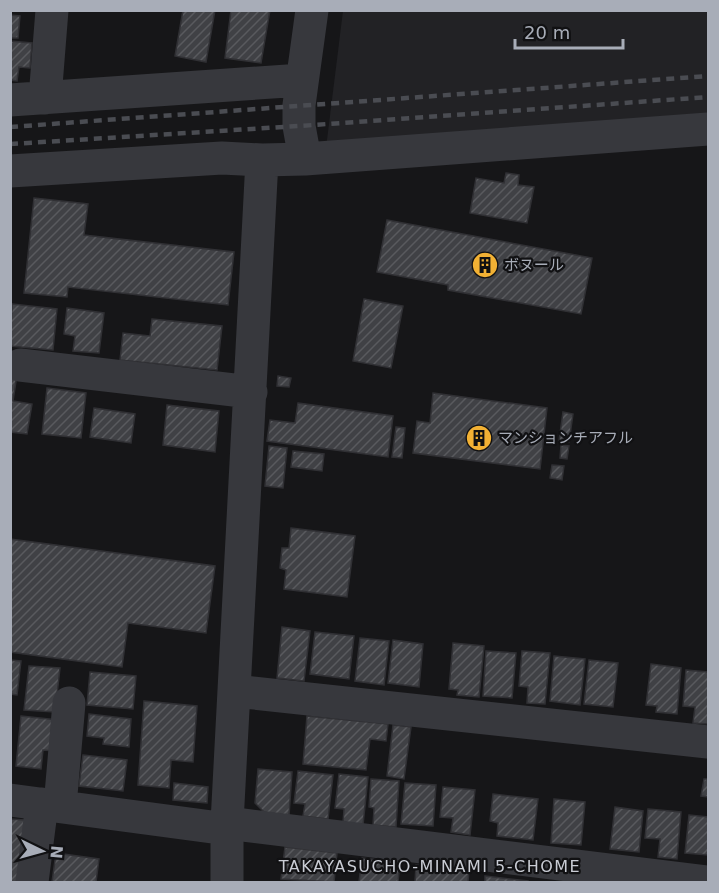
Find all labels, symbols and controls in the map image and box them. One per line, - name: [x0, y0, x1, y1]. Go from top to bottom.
- scale bar: [515, 12, 623, 50]
- text: 20 m: [524, 22, 570, 43]
- building icon: ボヌール: [470, 250, 500, 280]
- place label: ボヌール: [504, 256, 564, 274]
- building icon: マンションチアフル: [464, 423, 494, 453]
- place label: マンションチアフル: [498, 429, 633, 447]
- north arrow: [12, 821, 72, 881]
- text: N: [46, 845, 66, 860]
- district label: TAKAYASUCHO-MINAMI 5-CHOME: [278, 857, 581, 876]

